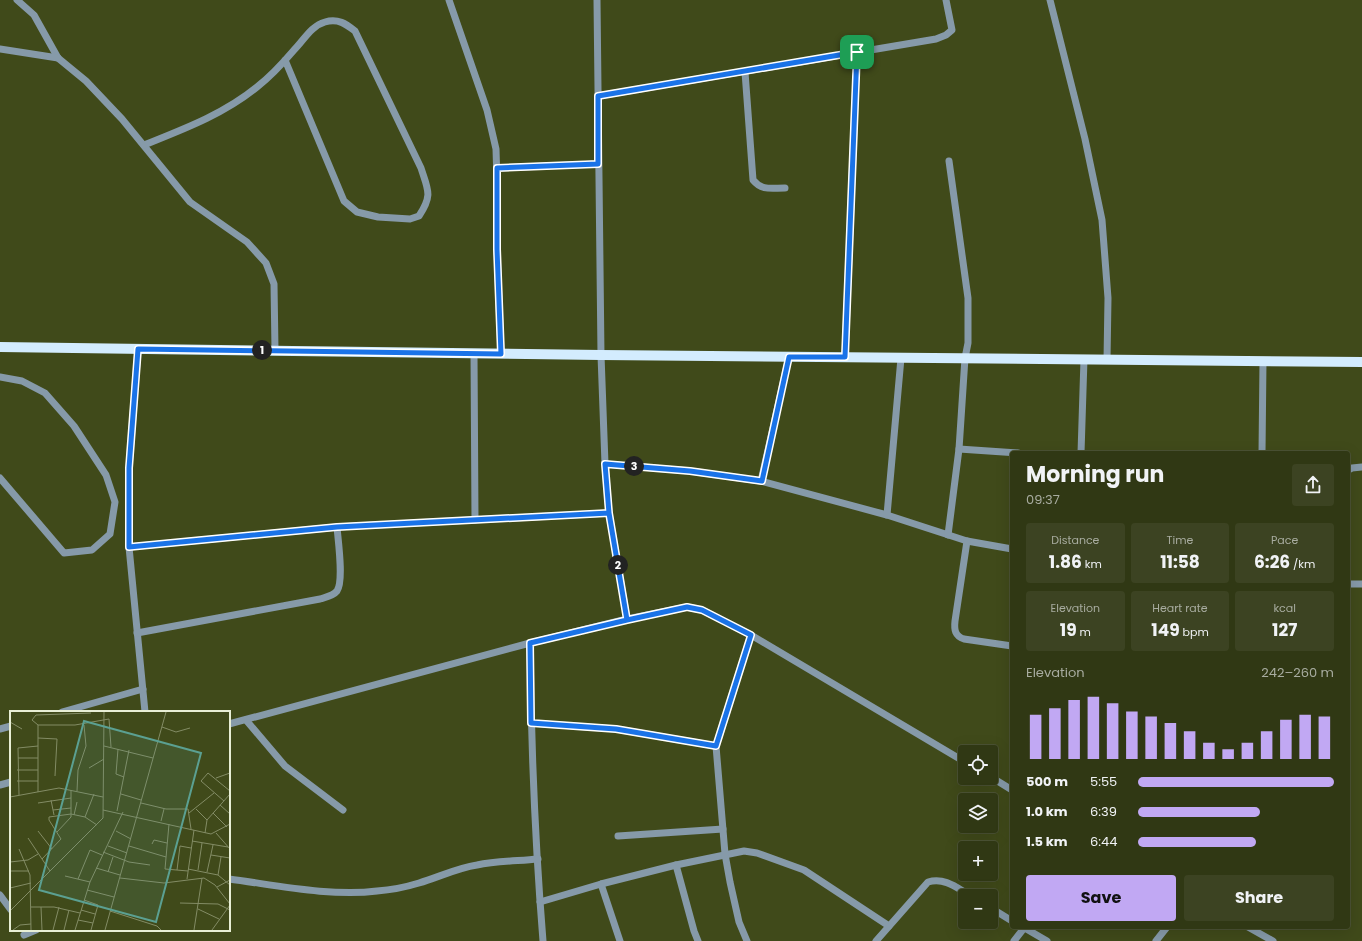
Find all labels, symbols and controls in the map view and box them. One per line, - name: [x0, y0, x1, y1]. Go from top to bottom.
- pin: [840, 35, 874, 69]
- icon: arrive: [846, 41, 868, 63]
- pin: 1: [252, 340, 272, 360]
- text: 1: [260, 342, 264, 358]
- pin: 3: [624, 456, 644, 476]
- text: 3: [631, 458, 637, 474]
- text: Morning run: [1026, 459, 1164, 490]
- button: share: [1292, 464, 1334, 506]
- text: 09:37: [1026, 490, 1060, 509]
- text: Distance: [1051, 532, 1099, 548]
- text: Time: [1167, 532, 1193, 548]
- text: Pace: [1271, 532, 1298, 548]
- text: 1.86: [1049, 550, 1082, 574]
- text: 11:58: [1160, 550, 1200, 574]
- text: 6:26: [1254, 550, 1290, 574]
- pin: 2: [608, 555, 628, 575]
- text: km: [1082, 556, 1102, 572]
- text: /km: [1290, 556, 1315, 572]
- text: 2: [615, 557, 621, 573]
- text: Elevation: [1051, 600, 1100, 616]
- text: Heart rate: [1152, 600, 1208, 616]
- text: kcal: [1273, 600, 1296, 616]
- text: 19: [1060, 618, 1077, 642]
- text: 149: [1151, 618, 1180, 642]
- text: 127: [1272, 618, 1297, 642]
- text: m: [1077, 624, 1091, 640]
- text: bpm: [1180, 624, 1209, 640]
- text: Elevation: [1026, 663, 1085, 682]
- text: 242–260 m: [1261, 663, 1334, 682]
- inset map: [10, 711, 230, 931]
- map controls: [958, 745, 998, 929]
- button: locate: [958, 745, 998, 785]
- text: 500 m: [1026, 772, 1068, 791]
- text: 5:55: [1090, 772, 1117, 791]
- button: layers: [958, 793, 998, 833]
- text: 1.0 km: [1026, 802, 1068, 821]
- text: 6:39: [1090, 802, 1117, 821]
- text: 1.5 km: [1026, 832, 1068, 851]
- text: 6:44: [1090, 832, 1117, 851]
- button: +: [958, 841, 998, 881]
- button: Save: [1026, 875, 1176, 921]
- button: Share: [1184, 875, 1334, 921]
- button: −: [958, 889, 998, 929]

